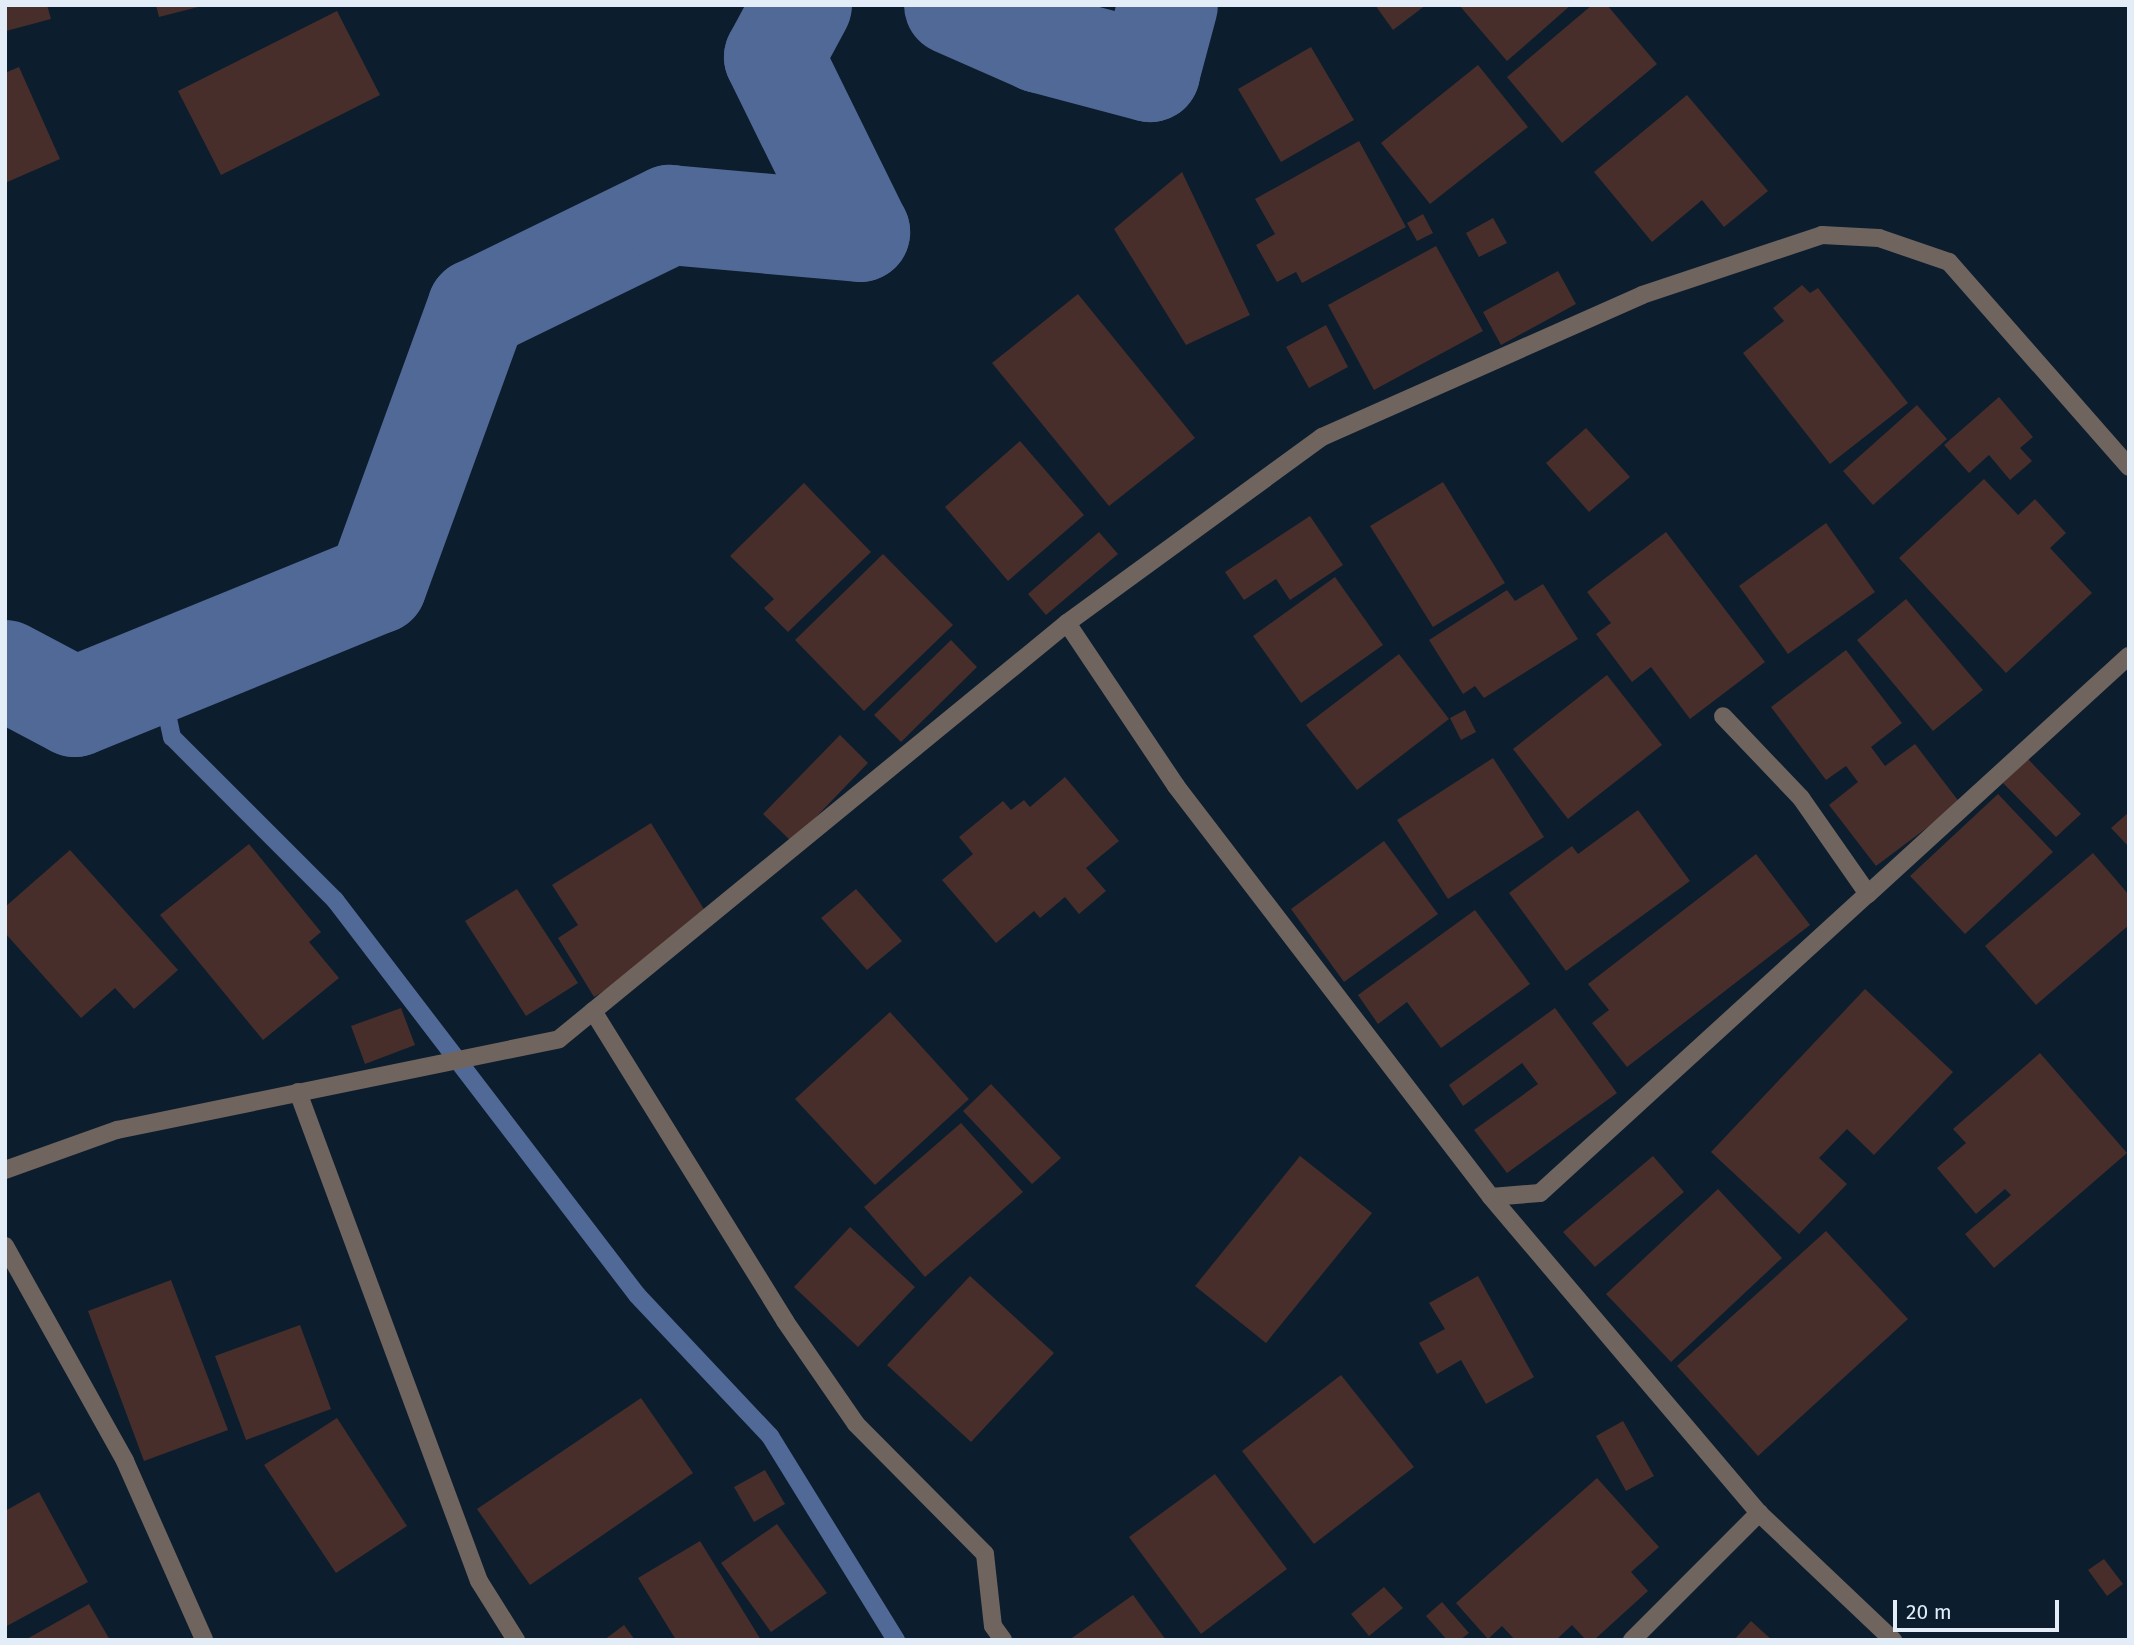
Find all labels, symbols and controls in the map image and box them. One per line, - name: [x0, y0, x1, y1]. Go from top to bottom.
- scale bar: [1896, 1586, 2062, 1630]
- text: 20 m: [1906, 1599, 1952, 1625]

